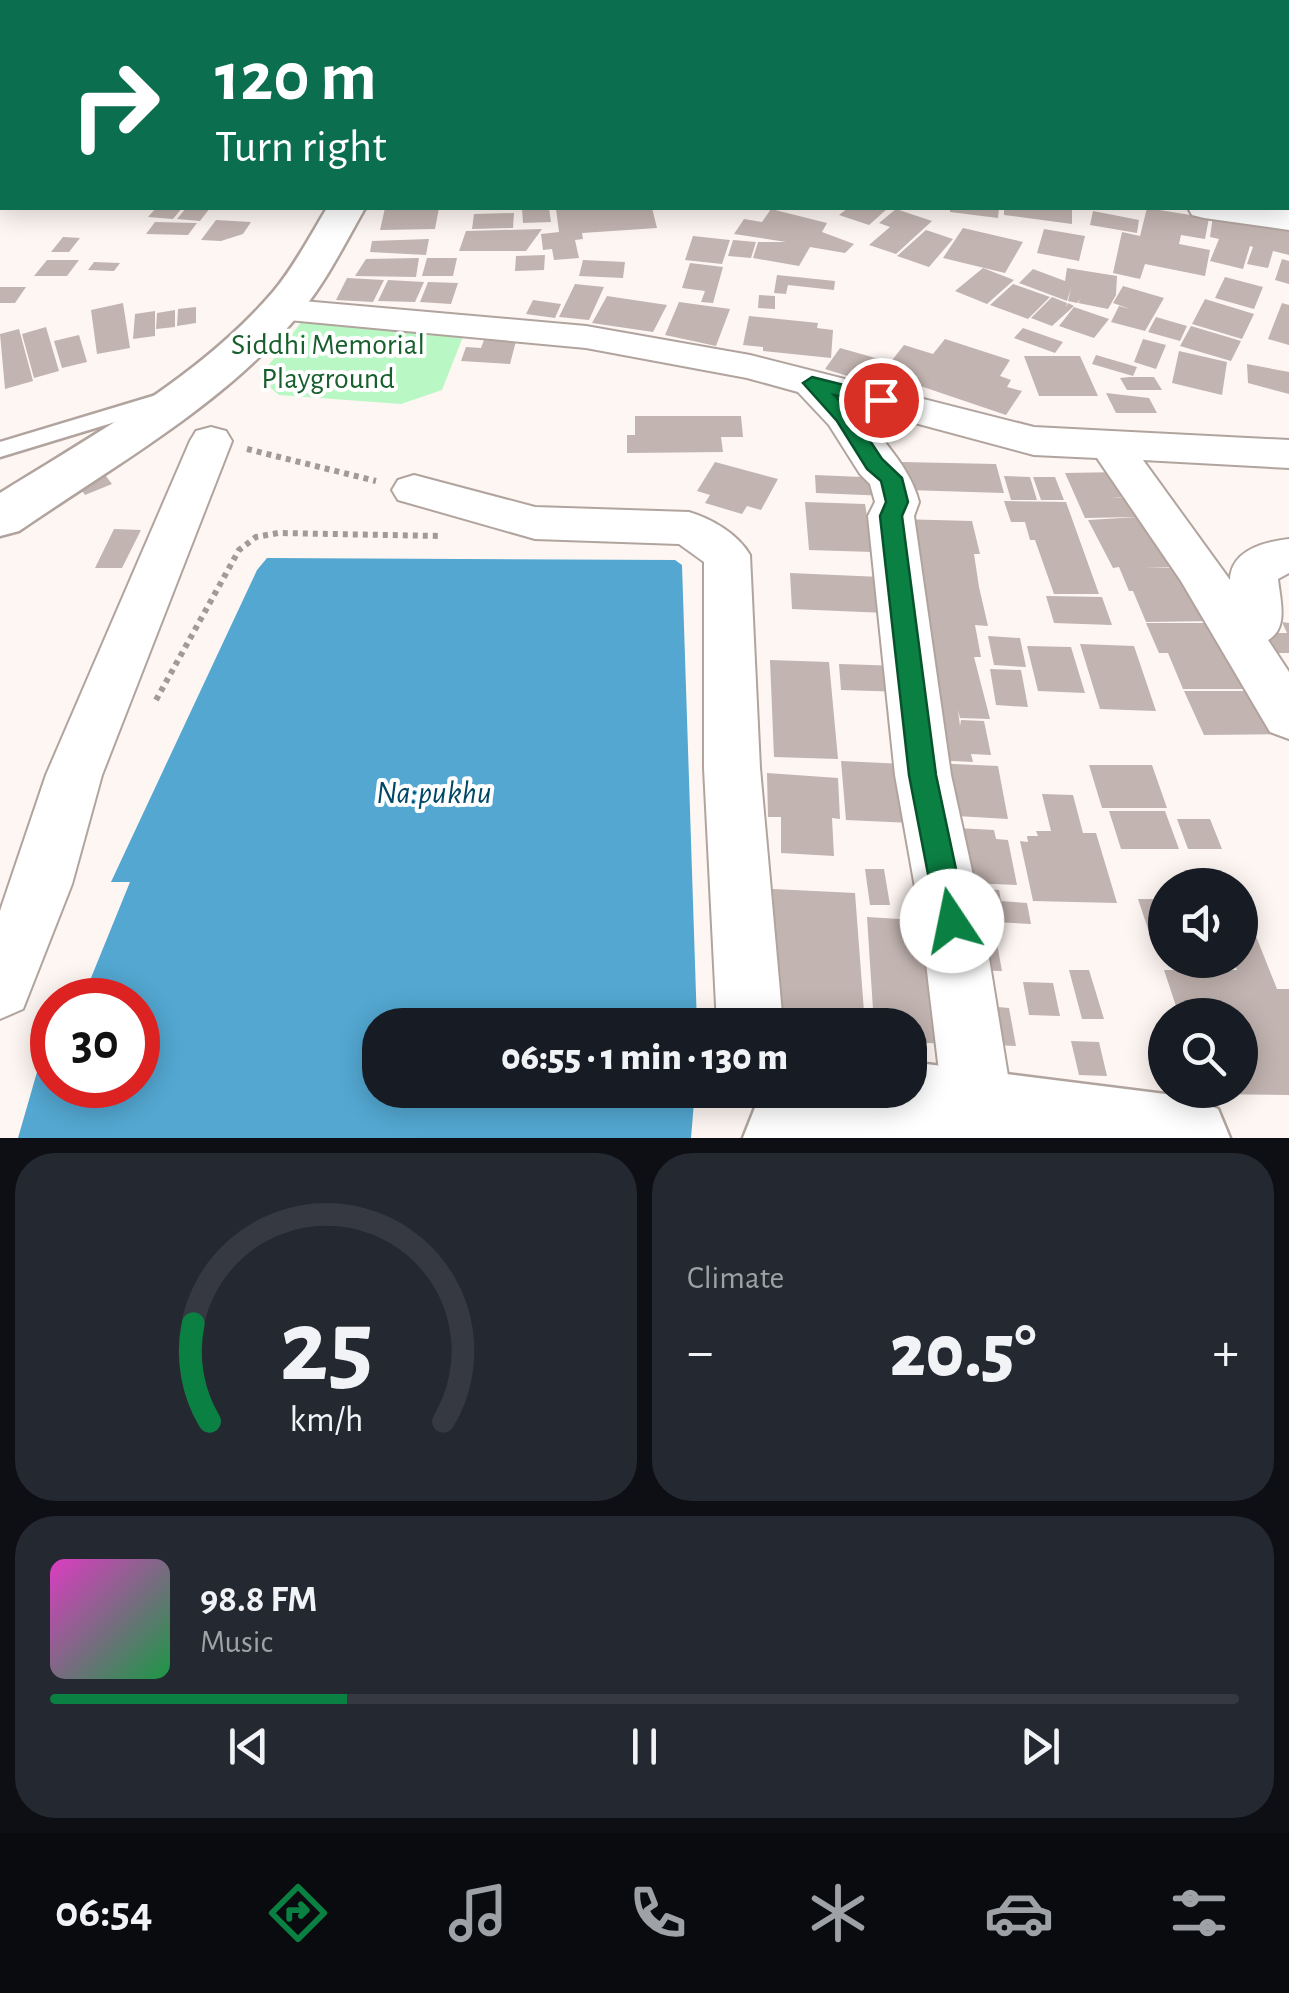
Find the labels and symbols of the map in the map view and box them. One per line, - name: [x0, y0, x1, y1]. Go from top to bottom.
- park label: Siddhi Memorial Playground: [231, 330, 425, 394]
- pin: [839, 358, 924, 443]
- water label: Na:pukhu: [376, 777, 492, 810]
- position arrow: [900, 869, 1004, 973]
- speed limit sign: 30: [30, 978, 160, 1108]

